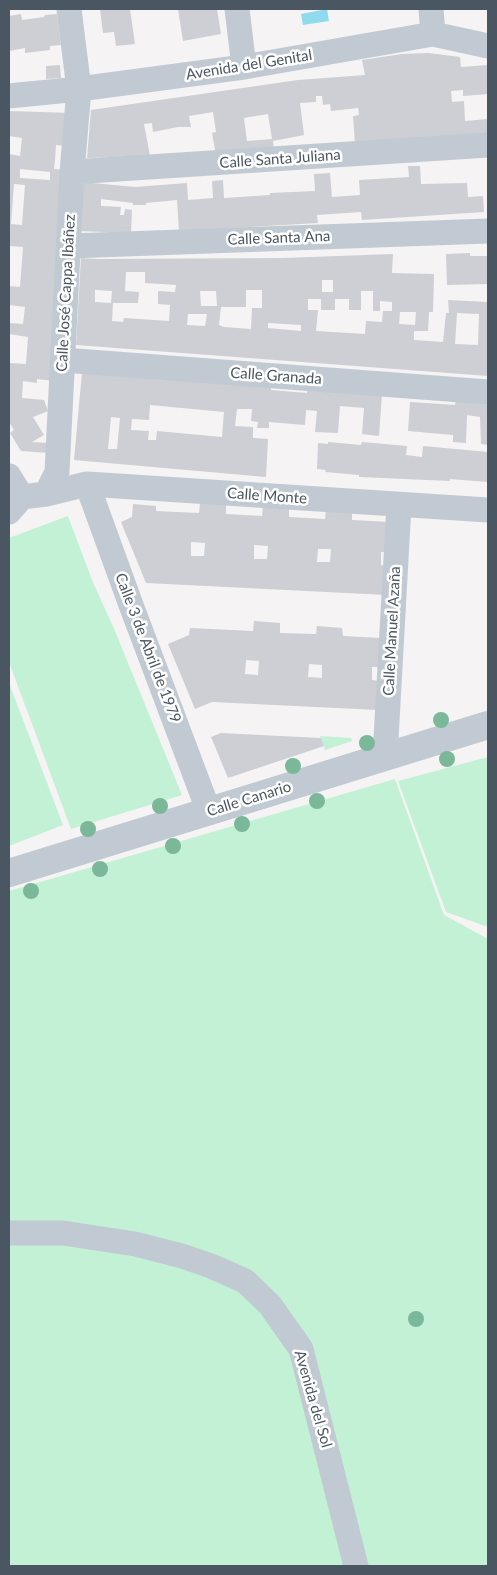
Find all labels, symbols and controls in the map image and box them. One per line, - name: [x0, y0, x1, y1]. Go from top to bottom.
- street label: Avenida del Genital: [185, 46, 313, 84]
- street label: Calle Santa Juliana: [219, 146, 341, 172]
- street label: Calle José Cappa Ibáñez: [53, 214, 79, 372]
- street label: Calle Santa Ana: [227, 227, 331, 249]
- street label: Calle Granada: [230, 364, 322, 388]
- street label: Calle Monte: [226, 484, 308, 508]
- street label: Calle Manuel Azaña: [380, 566, 404, 696]
- street label: Calle 3 de Abril de 1979: [111, 571, 185, 725]
- street label: Calle Canario: [205, 778, 293, 820]
- street label: Avenida del Sol: [290, 1348, 336, 1450]

